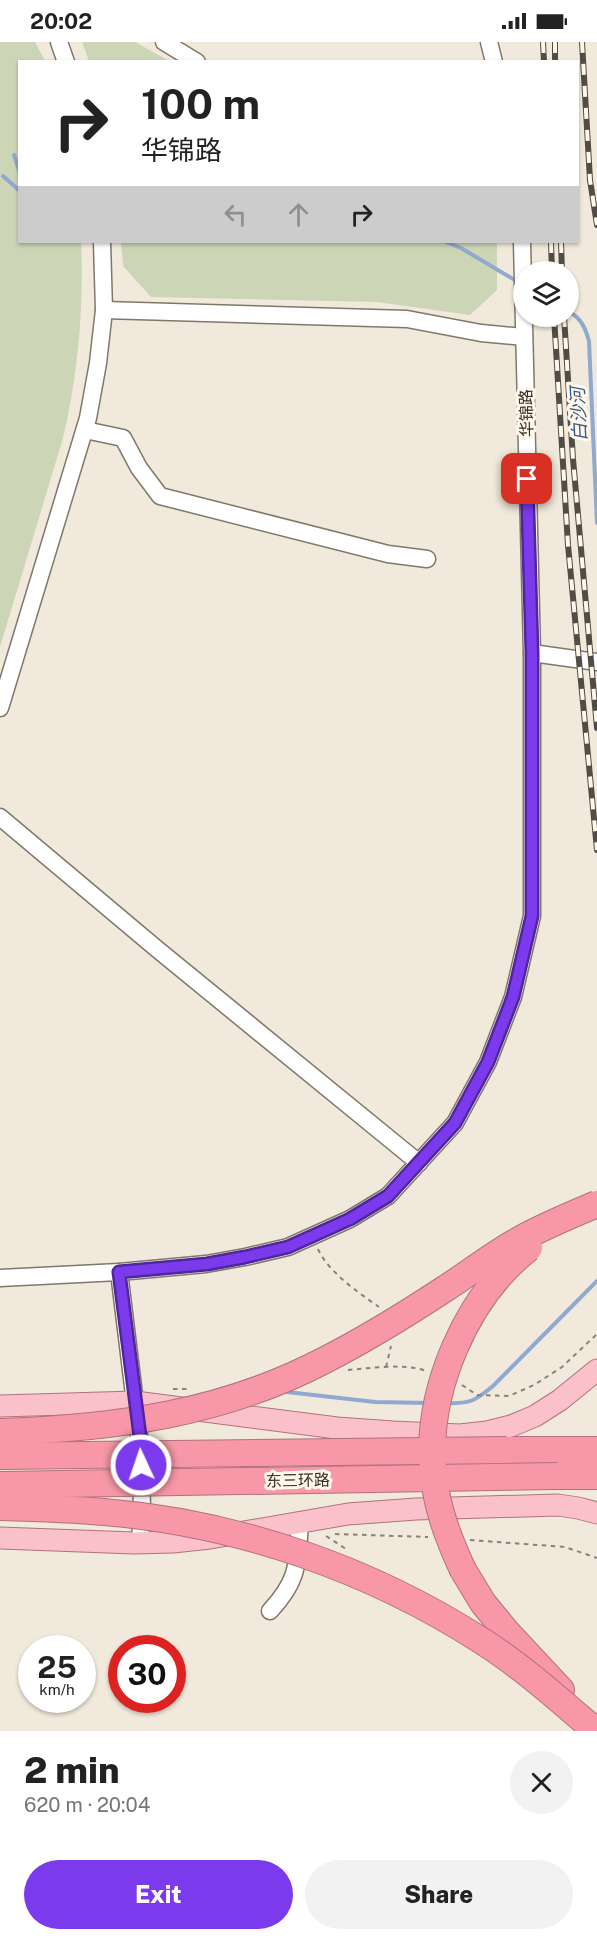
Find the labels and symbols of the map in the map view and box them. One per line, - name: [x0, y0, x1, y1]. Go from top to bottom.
- water label: 白沙河: [566, 384, 590, 442]
- street label: 华锦路: [517, 389, 536, 437]
- pin: [501, 453, 552, 504]
- position arrow: [109, 1433, 173, 1497]
- street label: 东三环路: [266, 1470, 330, 1491]
- speed limit sign: 30: [108, 1635, 186, 1713]

